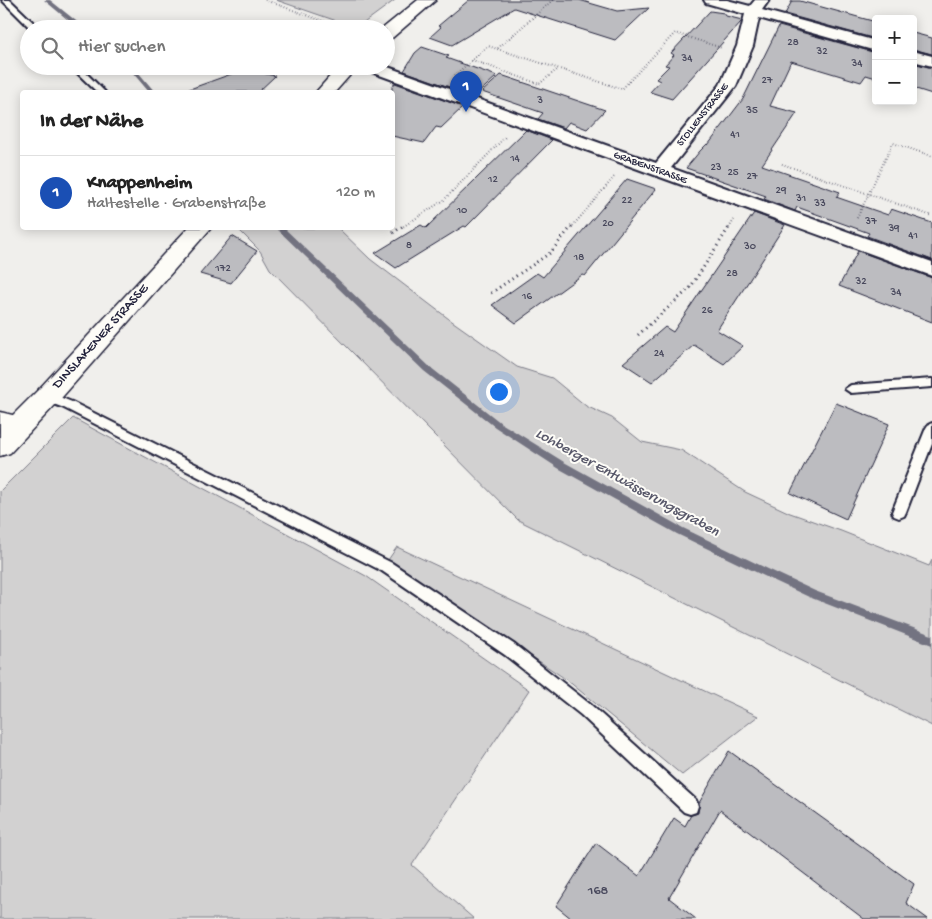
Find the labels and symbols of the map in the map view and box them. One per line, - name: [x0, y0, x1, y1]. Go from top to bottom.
- house number: 28: [787, 37, 799, 49]
- house number: 32: [815, 46, 828, 58]
- house number: 34: [681, 53, 693, 65]
- house number: 34: [851, 58, 863, 70]
- pin: 1: [450, 71, 482, 112]
- house number: 27: [761, 75, 773, 87]
- street label: STOLLENSTRASSE: [675, 80, 732, 149]
- house number: 3: [536, 95, 543, 107]
- house number: 35: [745, 105, 758, 117]
- house number: 41: [730, 129, 740, 141]
- street label: GRABENSTRASSE: [612, 149, 690, 187]
- house number: 14: [509, 153, 521, 165]
- house number: 23: [710, 162, 722, 174]
- house number: 25: [727, 167, 739, 179]
- house number: 27: [746, 171, 758, 183]
- house number: 12: [487, 174, 499, 186]
- house number: 29: [776, 185, 787, 197]
- house number: 31: [795, 193, 806, 205]
- house number: 22: [622, 195, 633, 207]
- house number: 33: [813, 198, 826, 210]
- house number: 10: [456, 205, 467, 217]
- house number: 37: [864, 216, 877, 228]
- house number: 20: [602, 218, 614, 230]
- house number: 39: [887, 223, 900, 235]
- house number: 41: [908, 230, 918, 242]
- house number: 8: [406, 240, 412, 252]
- house number: 30: [743, 241, 756, 253]
- house number: 18: [573, 252, 584, 264]
- house number: 172: [214, 263, 231, 275]
- house number: 28: [726, 268, 738, 280]
- house number: 32: [854, 276, 867, 288]
- street label: DINSLAKENER STRASSE: [49, 280, 154, 394]
- house number: 34: [890, 287, 902, 299]
- house number: 16: [521, 291, 532, 303]
- house number: 26: [702, 305, 713, 317]
- house number: 24: [654, 348, 665, 360]
- your location: [486, 379, 512, 405]
- water label: Lohberger Entwässerungsgraben: [532, 425, 723, 542]
- house number: 168: [587, 883, 609, 900]

